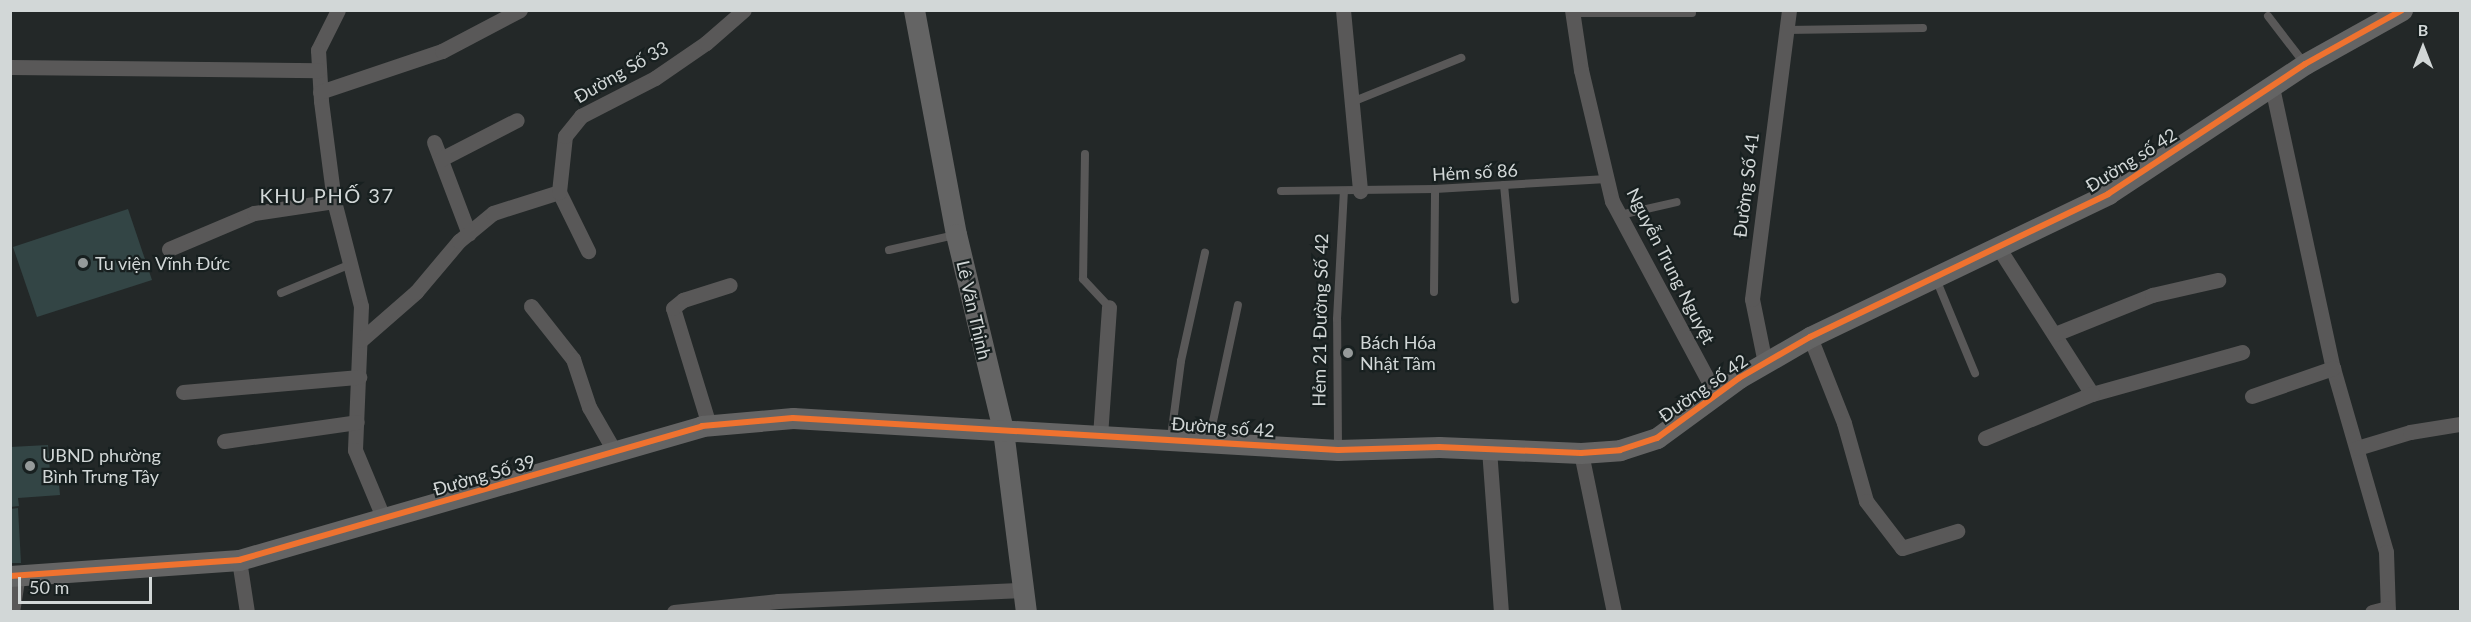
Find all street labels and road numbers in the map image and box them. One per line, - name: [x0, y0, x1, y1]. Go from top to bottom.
- street label: Đường Số 33: [570, 36, 672, 108]
- street label: Đường số 42: [2081, 123, 2181, 197]
- street label: Đường Số 41: [1729, 131, 1763, 239]
- street label: Hẻm số 86: [1432, 159, 1518, 185]
- street label: Nguyễn Trung Nguyệt: [1622, 184, 1720, 348]
- street label: Hẻm 21 Đường Số 42: [1308, 233, 1332, 407]
- street label: Lê Văn Thịnh: [952, 258, 996, 362]
- street label: Đường số 42: [1654, 349, 1752, 427]
- street label: Đường số 42: [1171, 413, 1275, 441]
- street label: Đường Số 39: [430, 450, 538, 500]

